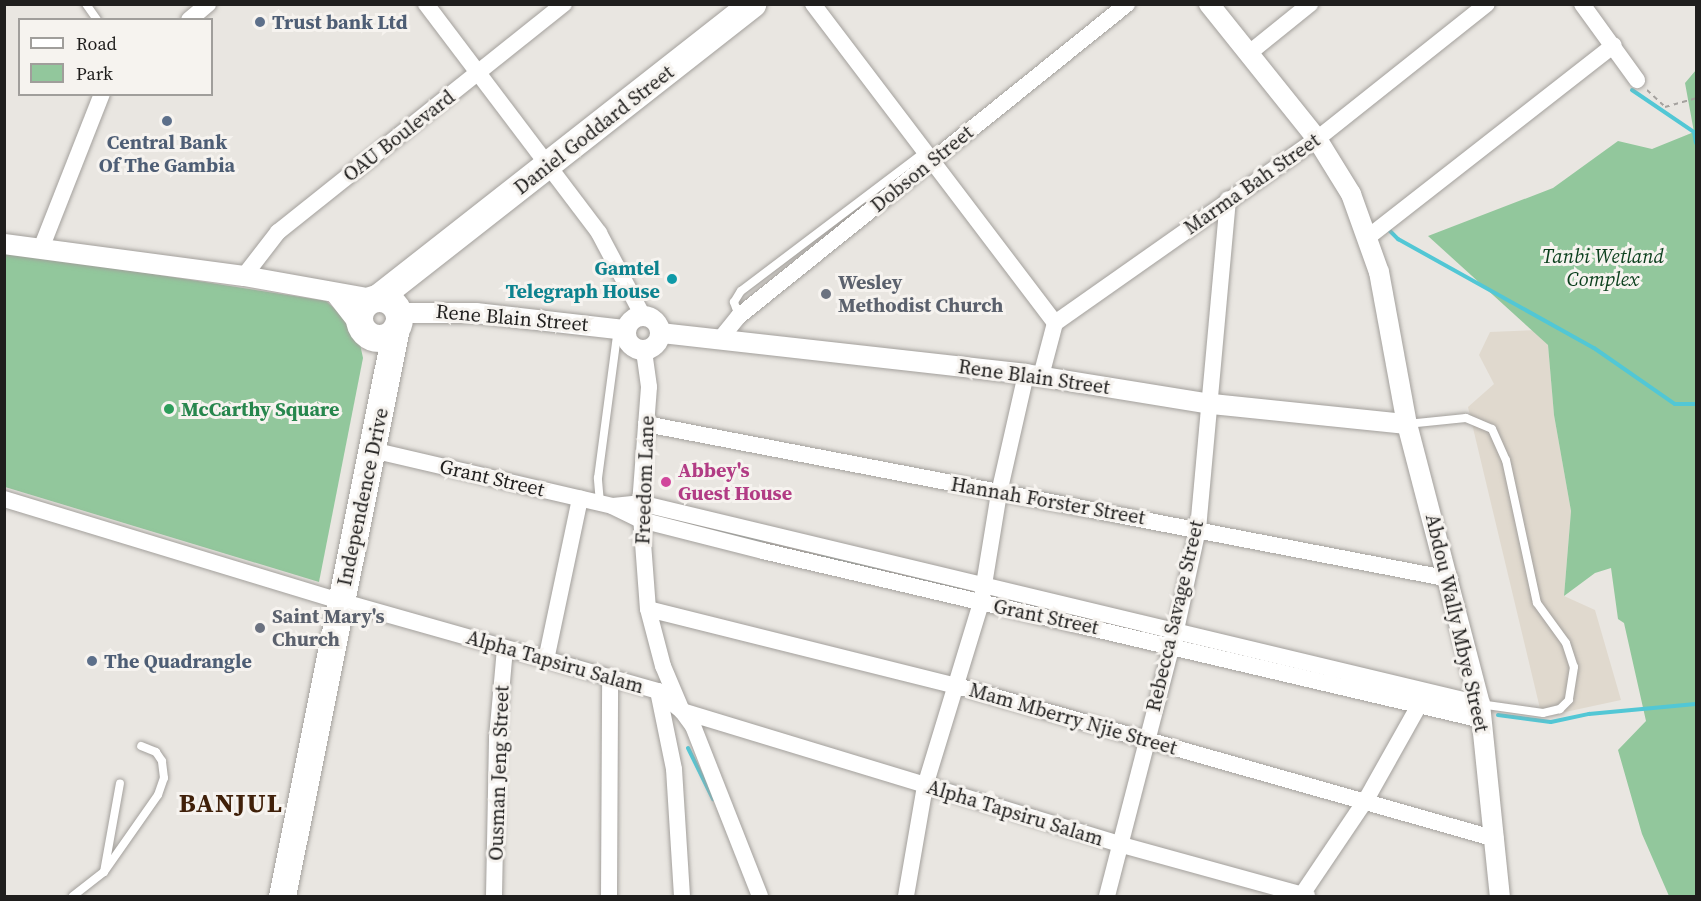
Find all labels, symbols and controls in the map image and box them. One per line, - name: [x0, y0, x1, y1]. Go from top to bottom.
- place label: Trust bank Ltd: [272, 10, 408, 34]
- marker: Trust bank Ltd: [253, 15, 267, 29]
- legend: [18, 18, 213, 96]
- text: Road: [76, 31, 117, 56]
- street label: Daniel Goddard Street: [509, 60, 679, 200]
- text: Park: [76, 61, 113, 86]
- street label: OAU Boulevard: [338, 85, 460, 187]
- marker: Central Bank Of The Gambia: [160, 114, 174, 128]
- street label: Dobson Street: [866, 120, 978, 218]
- street label: Marma Bah Street: [1180, 128, 1324, 240]
- place label: Central Bank Of The Gambia: [99, 130, 235, 177]
- park label: Tanbi Wetland Complex: [1542, 245, 1664, 292]
- place label: Gamtel Telegraph House: [505, 256, 660, 303]
- place label: Wesley Methodist Church: [838, 270, 1003, 317]
- marker: Gamtel Telegraph House: [665, 272, 679, 286]
- marker: Wesley Methodist Church: [819, 287, 833, 301]
- street label: Rene Blain Street: [435, 299, 589, 337]
- street label: Rene Blain Street: [957, 354, 1111, 400]
- place label: McCarthy Square: [181, 397, 339, 421]
- marker: McCarthy Square: [162, 402, 176, 416]
- street label: Independence Drive: [332, 406, 394, 588]
- street label: Freedom Lane: [631, 415, 659, 545]
- street label: Grant Street: [437, 454, 547, 502]
- place label: Abbey's Guest House: [678, 458, 792, 505]
- street label: Hannah Forster Street: [949, 472, 1147, 530]
- marker: Abbey's Guest House: [659, 475, 673, 489]
- street label: Abdou Wally Mbye Street: [1420, 511, 1494, 735]
- street label: Rebecca Savage Street: [1141, 518, 1209, 714]
- street label: Grant Street: [991, 594, 1101, 640]
- place label: Saint Mary's Church: [272, 604, 385, 651]
- marker: Saint Mary's Church: [253, 621, 267, 635]
- street label: Alpha Tapsiru Salam: [463, 625, 647, 699]
- place label: The Quadrangle: [104, 649, 252, 673]
- marker: The Quadrangle: [85, 654, 99, 668]
- street label: Mam Mberry Njie Street: [966, 678, 1180, 760]
- street label: Ousman Jeng Street: [484, 685, 514, 861]
- street label: Alpha Tapsiru Salam: [924, 775, 1106, 851]
- district label: BANJUL: [179, 788, 283, 820]

